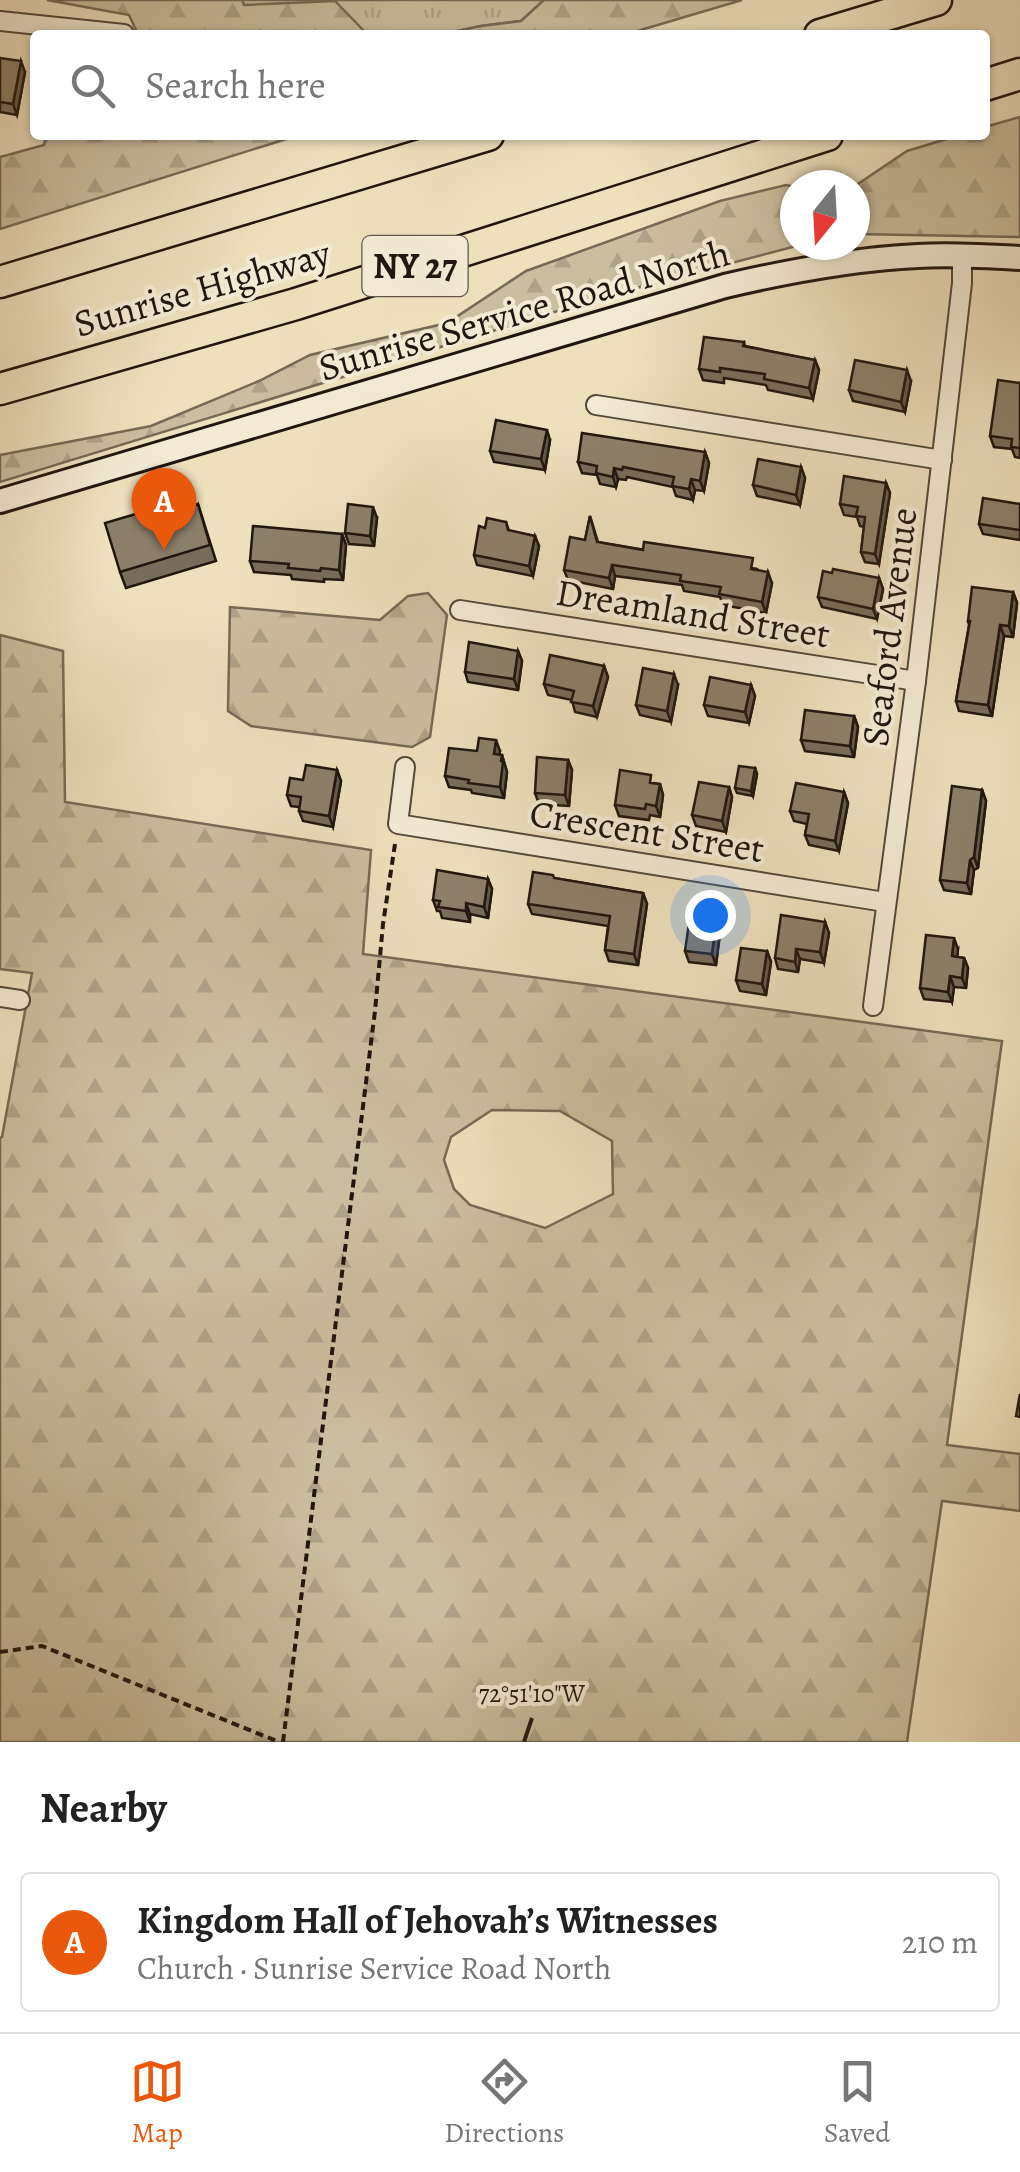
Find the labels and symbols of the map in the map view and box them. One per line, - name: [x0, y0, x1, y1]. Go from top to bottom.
- north arrow: [780, 170, 870, 260]
- street label: Sunrise Highway: [68, 226, 337, 349]
- street label: Sunrise Service Road North: [312, 226, 736, 394]
- road number: NY 27: [362, 236, 468, 296]
- pin: A: [132, 468, 196, 550]
- street label: Seaford Avenue: [849, 505, 929, 749]
- street label: Dreamland Street: [552, 566, 834, 660]
- street label: Crescent Street: [526, 787, 768, 875]
- your location: [685, 890, 736, 941]
- text: 72°51'10"W: [479, 1677, 586, 1711]

